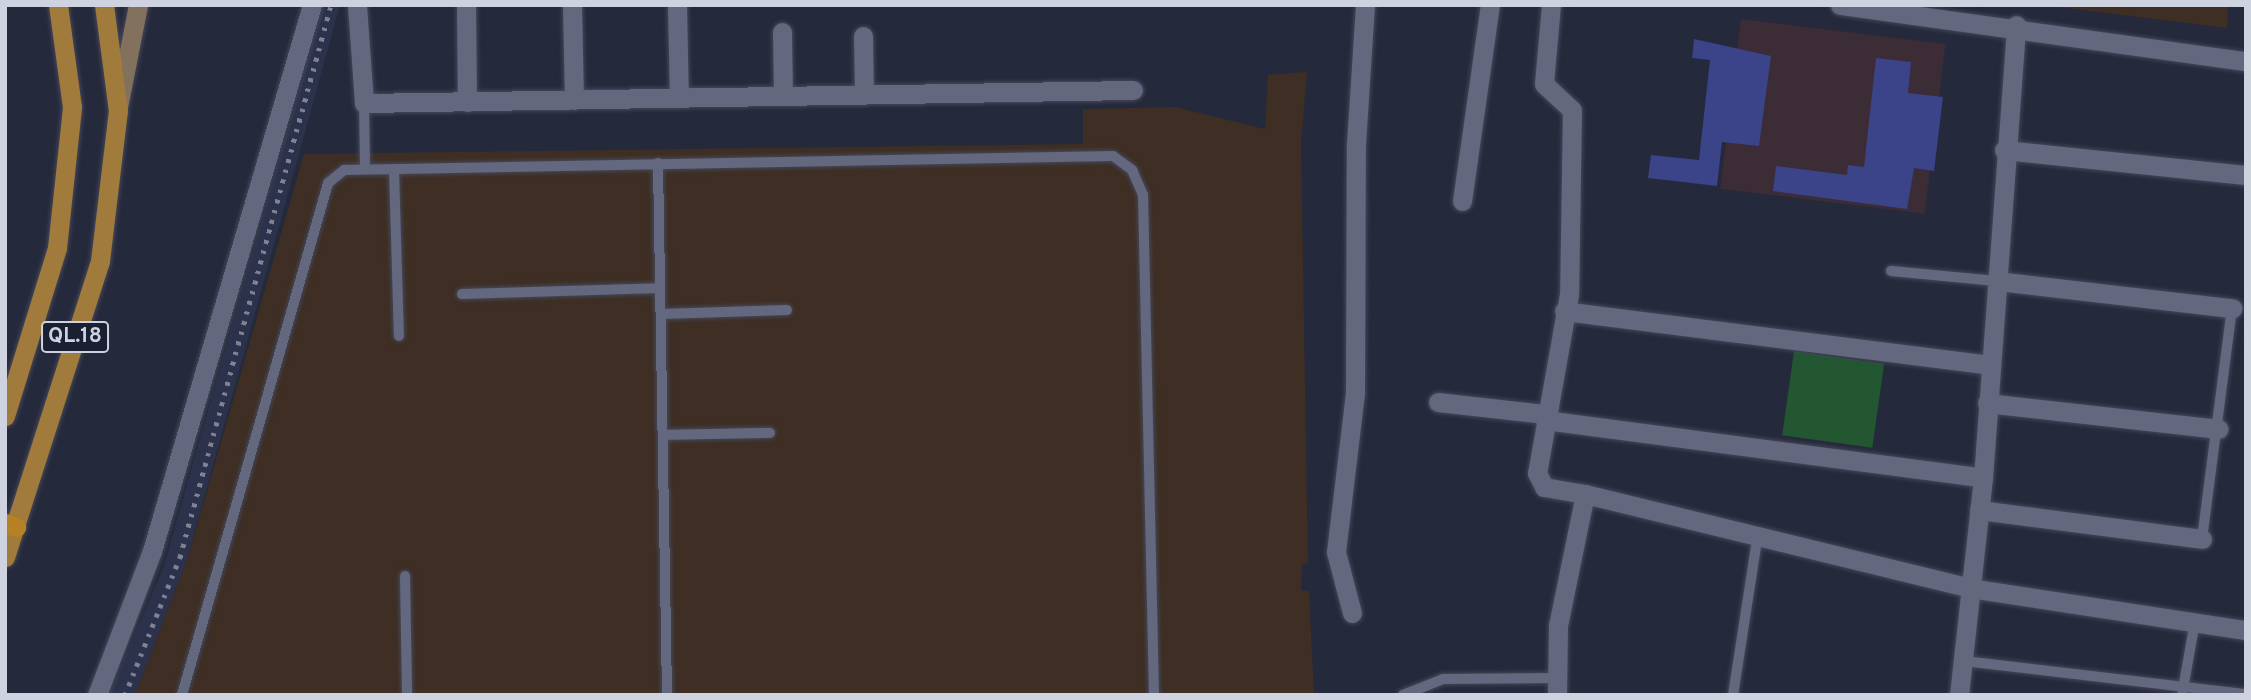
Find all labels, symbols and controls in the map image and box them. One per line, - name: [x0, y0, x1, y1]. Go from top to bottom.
- road number: QL.18: [40, 320, 110, 354]

